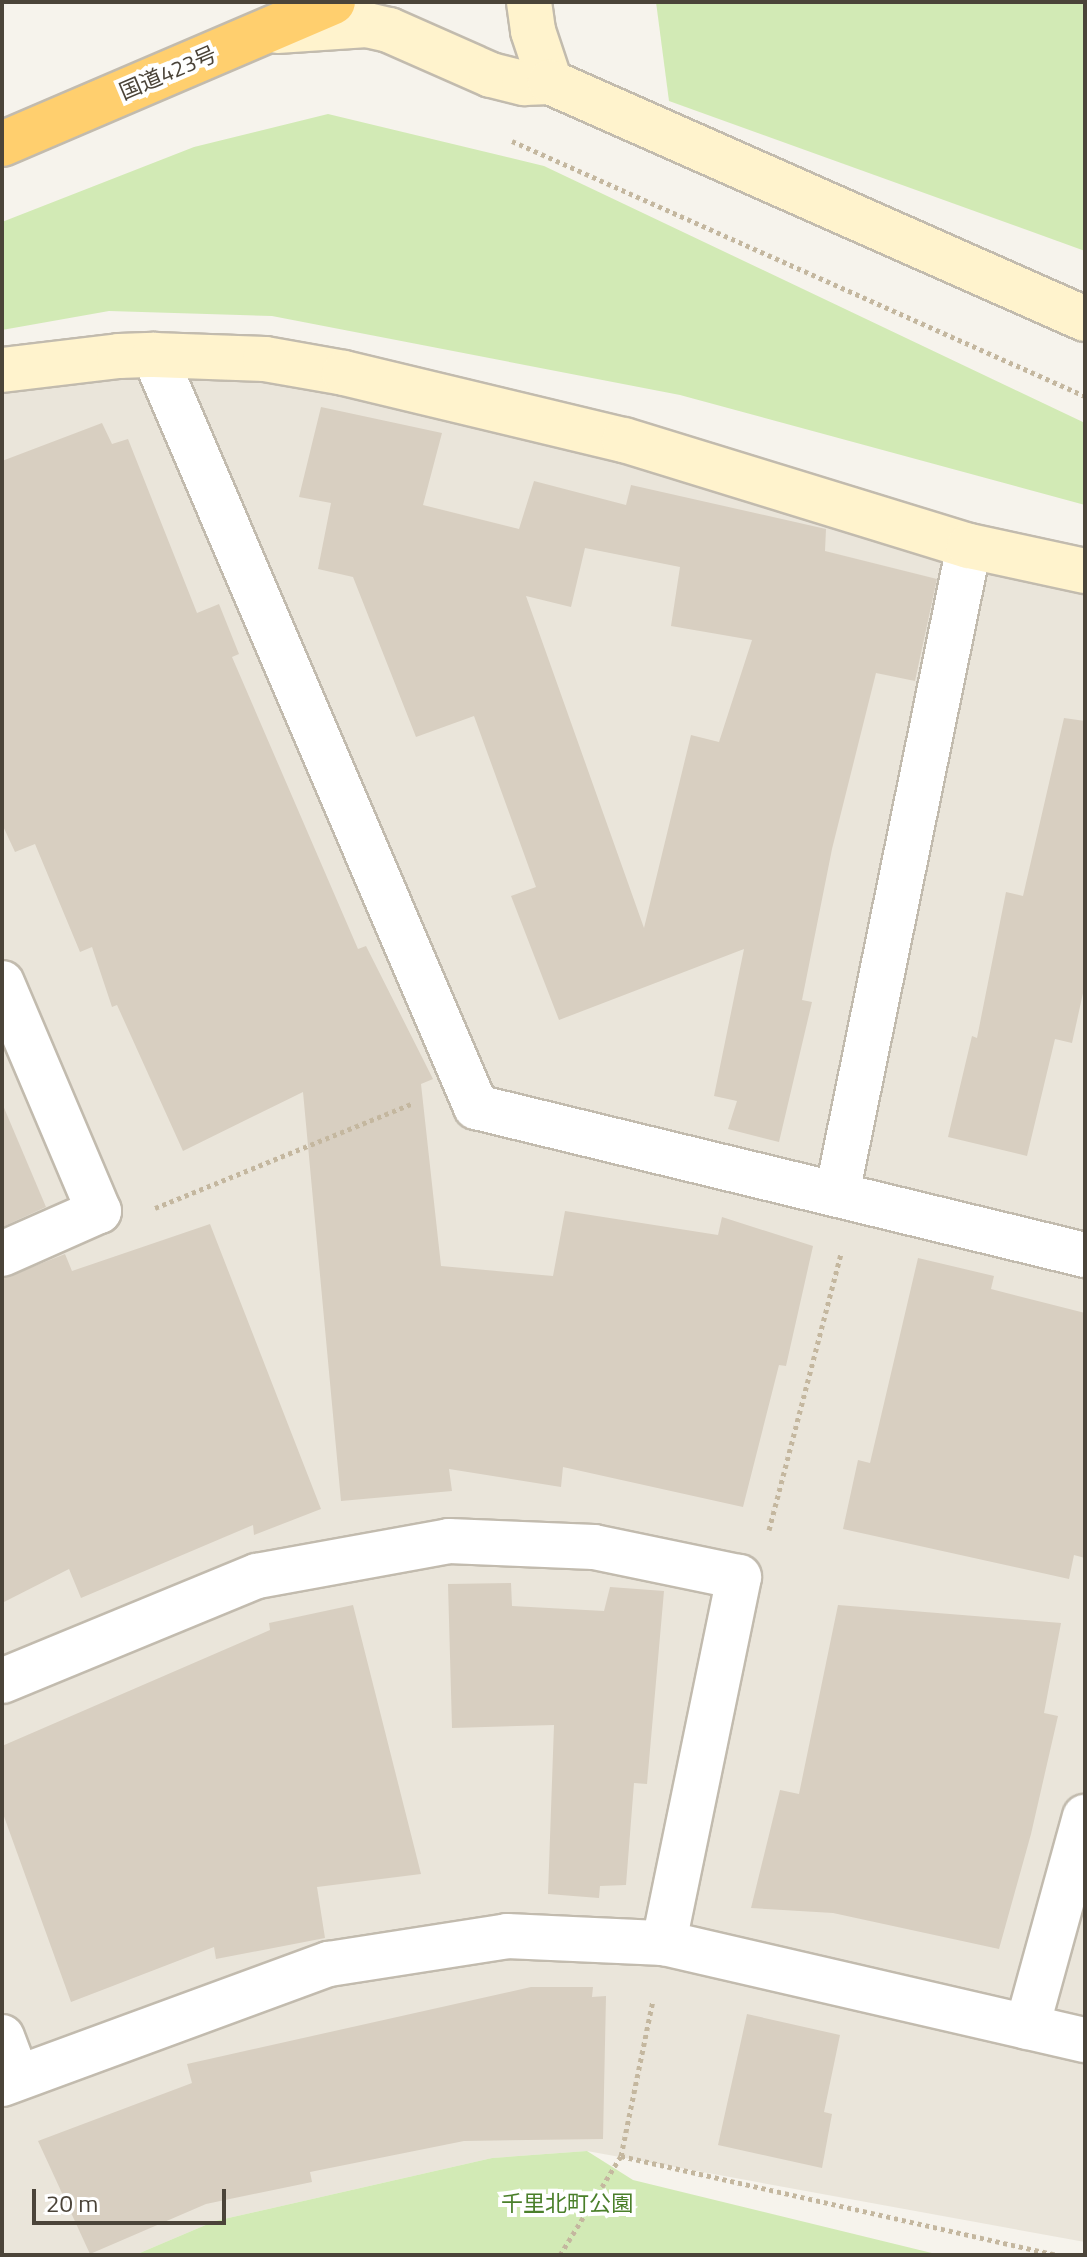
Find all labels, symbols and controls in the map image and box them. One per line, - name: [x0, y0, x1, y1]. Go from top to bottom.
- street label: 国道423号: [115, 41, 221, 105]
- scale bar: [36, 2173, 230, 2223]
- text: 20 m: [46, 2185, 98, 2221]
- park label: 千里北町公園: [501, 2191, 633, 2217]

